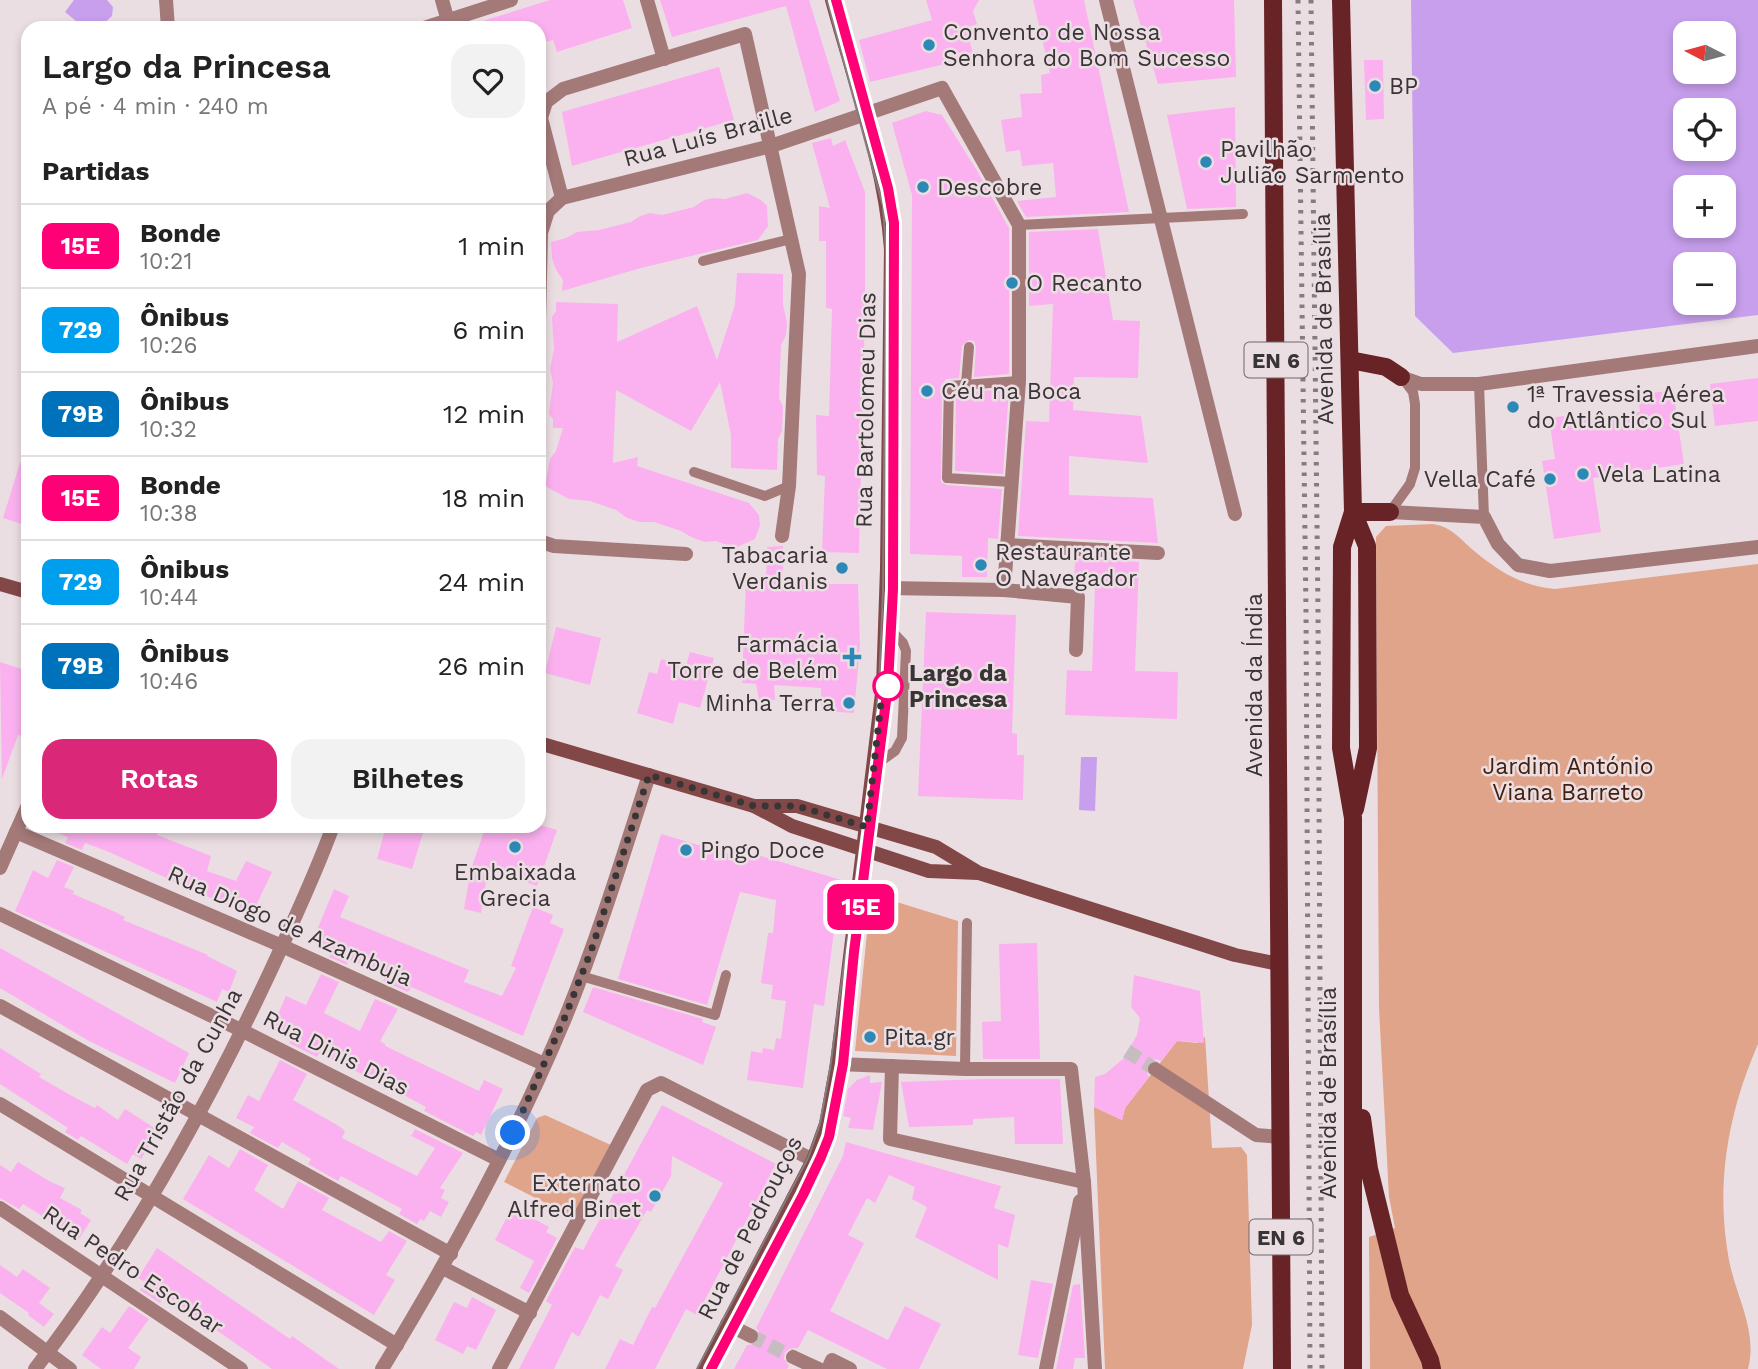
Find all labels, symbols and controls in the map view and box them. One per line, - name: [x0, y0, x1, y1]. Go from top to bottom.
- place label: Convento de Nossa Senhora do Bom Sucesso: [943, 19, 1230, 72]
- north arrow: [1673, 21, 1736, 84]
- map controls: [1673, 21, 1736, 315]
- marker: Convento de Nossa Senhora do Bom Sucesso: [921, 37, 937, 53]
- button: heart: [451, 44, 525, 118]
- text: Largo da Princesa: [42, 47, 331, 86]
- place label: BP: [1389, 73, 1418, 100]
- marker: BP: [1367, 78, 1383, 94]
- text: A pé · 4 min · 240 m: [42, 93, 269, 120]
- button: locate: [1673, 98, 1736, 161]
- street label: Rua Luís Braille: [621, 101, 795, 173]
- place label: Pavilhão Julião Sarmento: [1220, 136, 1404, 189]
- marker: Pavilhão Julião Sarmento: [1198, 154, 1214, 170]
- text: Partidas: [42, 156, 149, 186]
- place label: Descobre: [937, 174, 1042, 201]
- button: +: [1673, 175, 1736, 238]
- marker: Descobre: [915, 179, 931, 195]
- street label: Avenida de Brasília: [1309, 213, 1339, 425]
- text: Bonde: [140, 218, 221, 248]
- text: 1 min: [458, 231, 525, 261]
- text: 15E: [61, 232, 100, 260]
- text: 10:21: [140, 248, 192, 275]
- button: −: [1673, 252, 1736, 315]
- place label: O Recanto: [1026, 270, 1143, 297]
- marker: O Recanto: [1004, 275, 1020, 291]
- street label: Rua Bartolomeu Dias: [850, 292, 882, 528]
- text: Ônibus: [140, 302, 229, 332]
- text: 6 min: [453, 315, 525, 345]
- text: 729: [59, 316, 102, 344]
- text: 10:26: [140, 332, 197, 359]
- road number: EN 6: [1244, 342, 1308, 378]
- place label: Céu na Boca: [941, 378, 1081, 405]
- place label: 1ª Travessia Aérea do Atlântico Sul: [1527, 381, 1725, 434]
- marker: Céu na Boca: [919, 383, 935, 399]
- text: Ônibus: [140, 386, 229, 416]
- text: 12 min: [443, 399, 525, 429]
- marker: 1ª Travessia Aérea do Atlântico Sul: [1505, 399, 1521, 415]
- text: 79B: [58, 400, 103, 428]
- text: 10:32: [140, 416, 197, 443]
- place label: Vela Latina: [1597, 461, 1721, 488]
- place label: Vella Café: [1424, 466, 1536, 493]
- marker: Vela Latina: [1575, 466, 1591, 482]
- text: Bonde: [140, 470, 221, 500]
- marker: Vella Café: [1542, 471, 1558, 487]
- text: 18 min: [442, 483, 525, 513]
- text: 15E: [61, 484, 100, 512]
- text: 10:38: [140, 500, 198, 527]
- place label: Restaurante O Navegador: [995, 539, 1138, 592]
- place label: Tabacaria Verdanis: [722, 542, 828, 595]
- text: Ônibus: [140, 554, 229, 584]
- marker: Restaurante O Navegador: [973, 557, 989, 573]
- marker: Tabacaria Verdanis: [834, 560, 850, 576]
- text: 24 min: [438, 567, 525, 597]
- text: 729: [59, 568, 102, 596]
- text: 10:44: [140, 584, 198, 611]
- street label: Avenida da Índia: [1241, 593, 1268, 777]
- place label: Farmácia Torre de Belém: [667, 631, 838, 684]
- text: Ônibus: [140, 638, 229, 668]
- marker: Farmácia Torre de Belém: [844, 649, 860, 665]
- text: 26 min: [437, 651, 525, 681]
- text: 79B: [58, 652, 103, 680]
- place label: Largo da Princesa: [909, 660, 1008, 713]
- text: 10:46: [140, 668, 198, 695]
- marker: Largo da Princesa: [873, 671, 903, 701]
- place label: Minha Terra: [705, 690, 835, 717]
- marker: Minha Terra: [841, 695, 857, 711]
- button: Rotas: [42, 739, 277, 819]
- button: Bilhetes: [291, 739, 525, 819]
- park label: Jardim António Viana Barreto: [1483, 753, 1653, 806]
- place label: Pingo Doce: [700, 837, 825, 864]
- marker: Embaixada Grecia: [507, 839, 523, 855]
- marker: Pingo Doce: [678, 842, 694, 858]
- place label: Embaixada Grecia: [454, 859, 576, 912]
- street label: Rua Diogo de Azambuja: [164, 860, 416, 992]
- line badge: 15E: [821, 884, 901, 930]
- text: 15E: [841, 893, 881, 921]
- street label: Rua Tristão da Cunha: [108, 984, 248, 1206]
- street label: Avenida de Brasília: [1315, 987, 1342, 1199]
- street label: Rua Dinis Dias: [259, 1005, 413, 1101]
- place label: Pita.gr: [884, 1024, 955, 1051]
- marker: Pita.gr: [862, 1029, 878, 1045]
- your location: [495, 1115, 530, 1150]
- street label: Rua de Pedrouços: [692, 1132, 808, 1324]
- place label: Externato Alfred Binet: [507, 1170, 641, 1223]
- marker: Externato Alfred Binet: [647, 1188, 663, 1204]
- street label: Rua Pedro Escobar: [38, 1200, 228, 1340]
- road number: EN 6: [1250, 1220, 1312, 1254]

